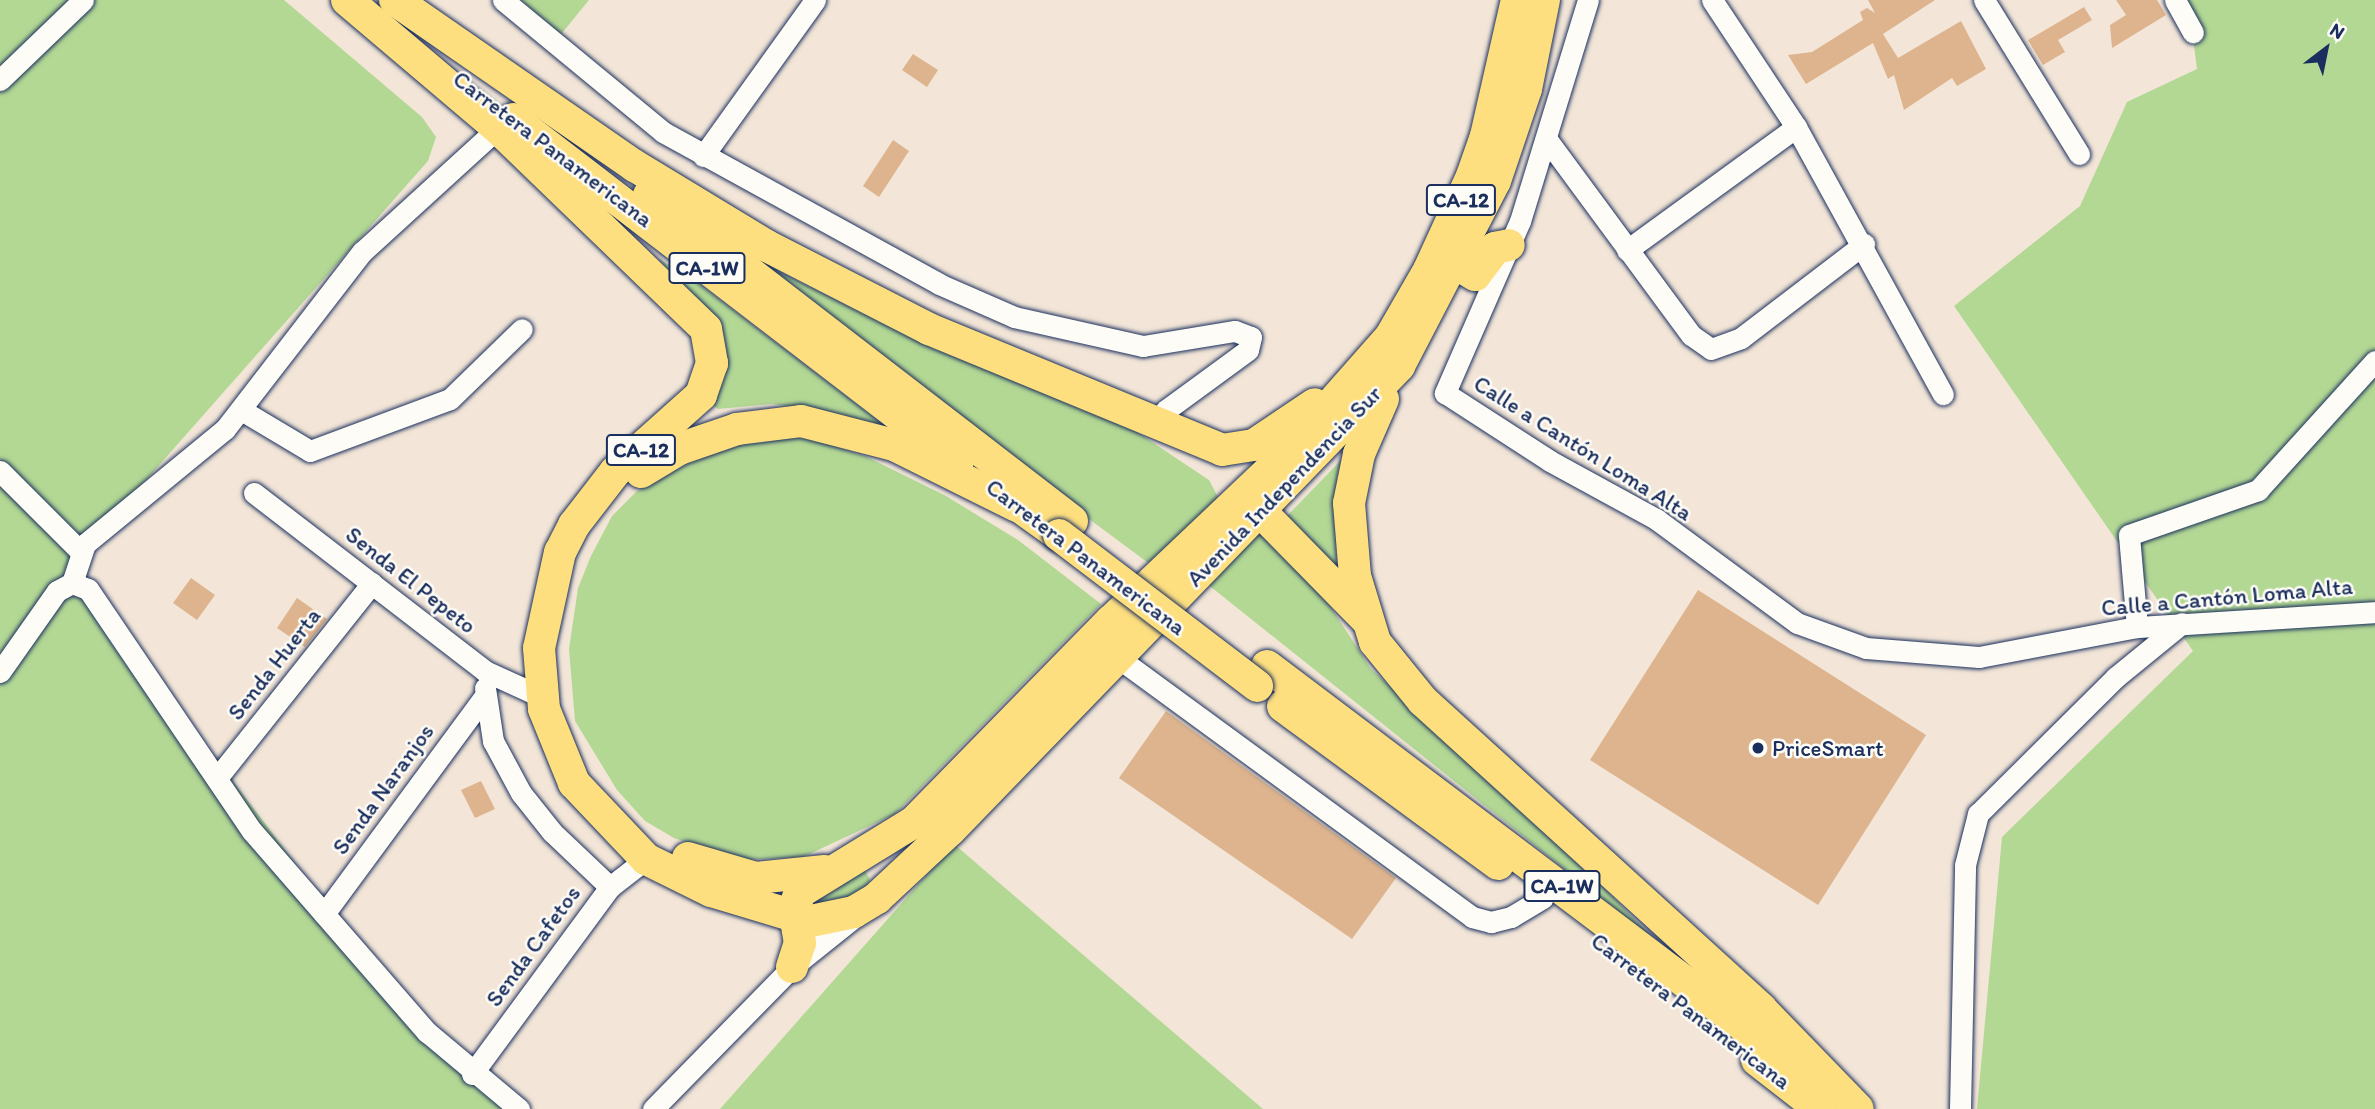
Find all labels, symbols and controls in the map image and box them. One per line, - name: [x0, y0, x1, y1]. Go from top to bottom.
- north arrow: [2291, 14, 2361, 84]
- text: N: [2326, 18, 2349, 44]
- street label: Carretera Panamericana: [448, 65, 658, 233]
- road number: CA-12: [1424, 182, 1498, 218]
- road number: CA-1W: [667, 250, 747, 286]
- street label: Calle a Cantón Loma Alta: [1469, 369, 1697, 527]
- street label: Avenida Independencia Sur: [1181, 380, 1387, 592]
- road number: CA-12: [604, 433, 678, 468]
- street label: Carretera Panamericana: [981, 473, 1191, 641]
- street label: Senda El Pepeto: [341, 521, 481, 639]
- street label: Calle a Cantón Loma Alta: [2100, 572, 2354, 622]
- street label: Senda Huerta: [222, 602, 326, 726]
- street label: Senda Naranjos: [327, 719, 439, 859]
- place label: PriceSmart: [1772, 734, 1884, 762]
- marker: PriceSmart: [1750, 740, 1766, 756]
- road number: CA-1W: [1522, 868, 1602, 903]
- street label: Senda Cafetos: [480, 880, 586, 1012]
- street label: Carretera Panamericana: [1586, 927, 1796, 1095]

